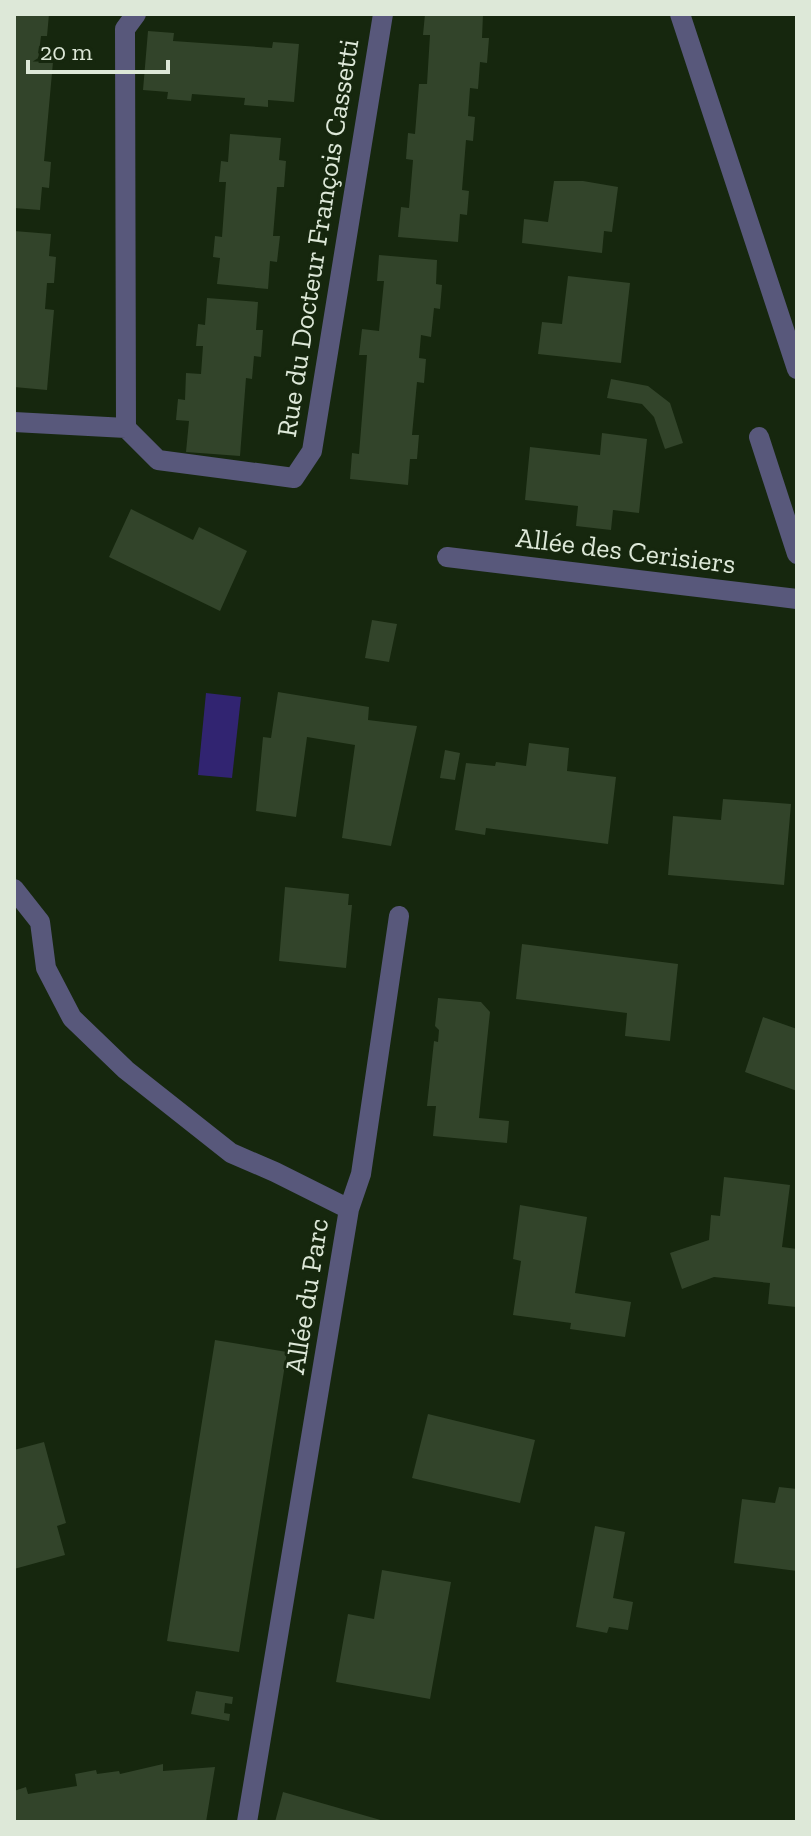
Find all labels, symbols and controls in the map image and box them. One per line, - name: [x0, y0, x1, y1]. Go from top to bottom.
- scale bar: [28, 24, 168, 74]
- text: 20 m: [40, 37, 93, 66]
- street label: Rue du Docteur François Cassetti: [270, 37, 365, 439]
- street label: Allée des Cerisiers: [514, 521, 738, 580]
- street label: Allée du Parc: [278, 1216, 335, 1376]

